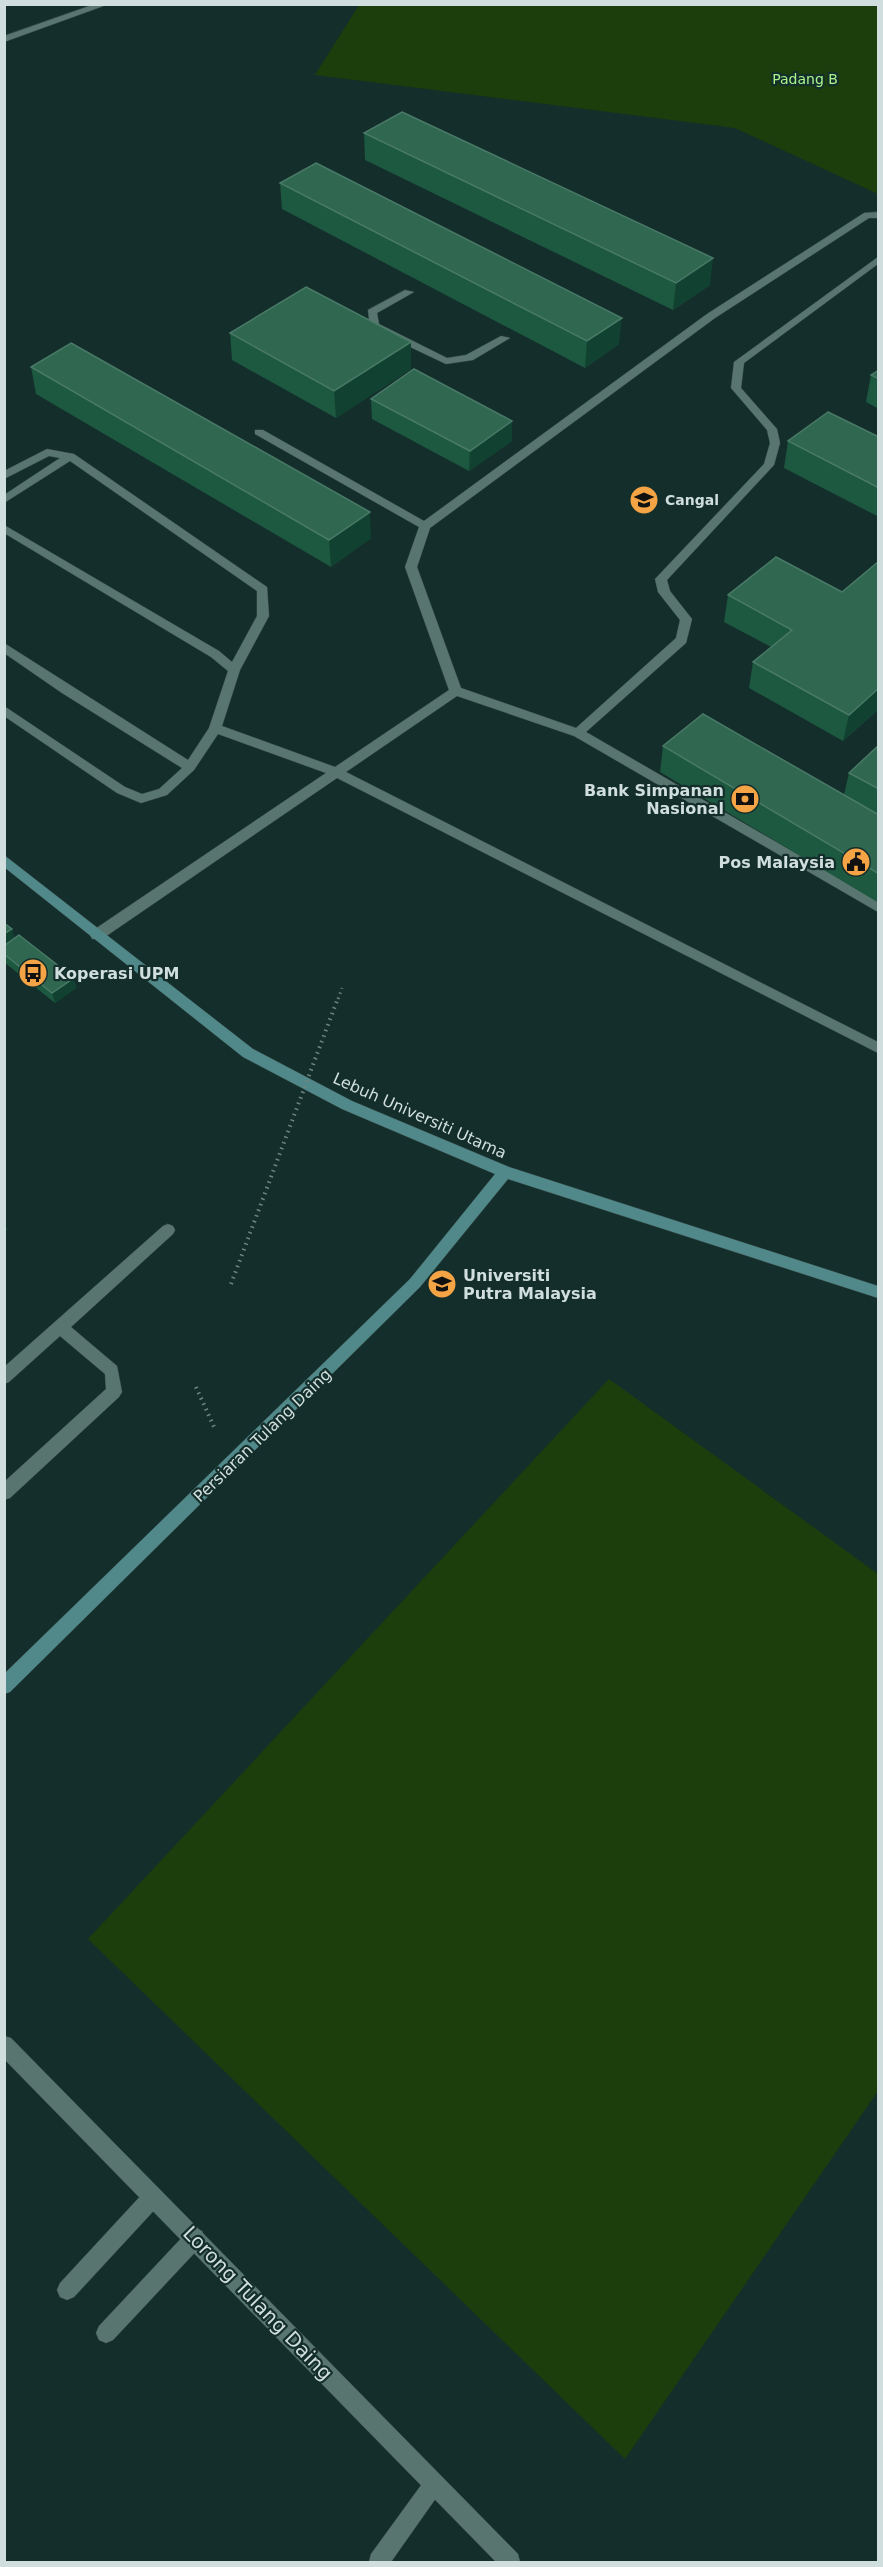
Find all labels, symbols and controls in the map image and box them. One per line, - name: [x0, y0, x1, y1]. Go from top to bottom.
- park label: Padang B: [772, 71, 838, 87]
- school or university icon: Cangal: [628, 484, 660, 516]
- place label: Cangal: [665, 492, 719, 508]
- place label: Bank Simpanan Nasional: [584, 781, 724, 818]
- bank icon: Bank Simpanan Nasional: [729, 783, 761, 815]
- public building icon: Pos Malaysia: [840, 846, 872, 878]
- place label: Pos Malaysia: [718, 853, 835, 872]
- bus stop icon: Koperasi UPM: [17, 957, 49, 989]
- place label: Koperasi UPM: [54, 964, 179, 983]
- street label: Lebuh Universiti Utama: [330, 1069, 510, 1162]
- place label: Universiti Putra Malaysia: [463, 1266, 597, 1303]
- school or university icon: Universiti Putra Malaysia: [426, 1268, 458, 1300]
- street label: Persiaran Tulang Daing: [190, 1365, 335, 1506]
- street label: Lorong Tulang Daing: [178, 2221, 338, 2385]

